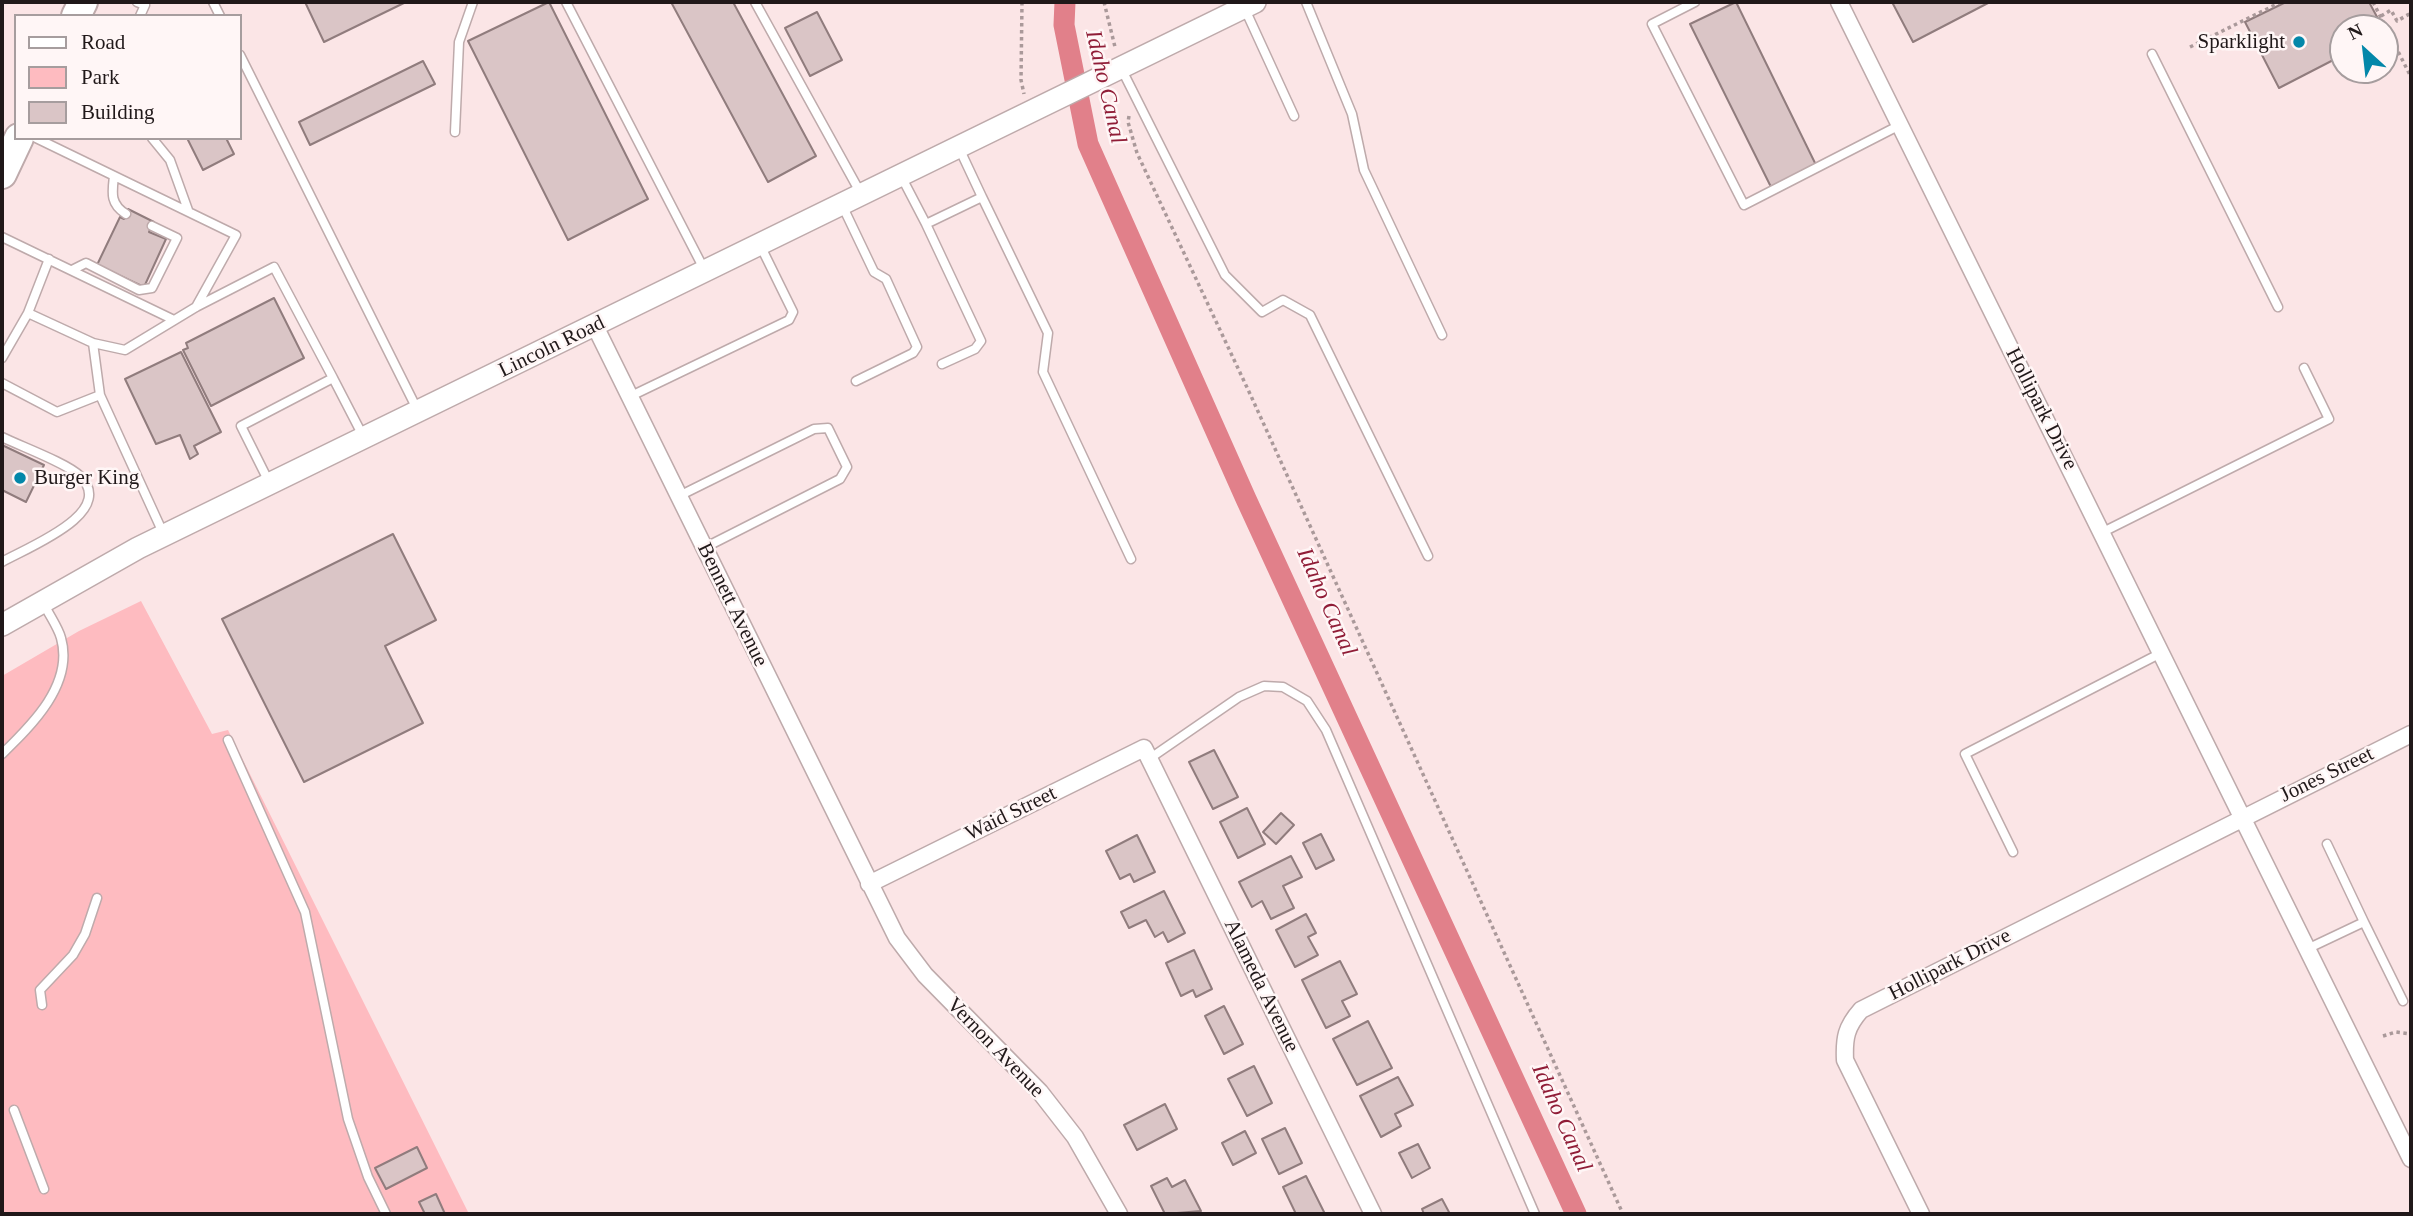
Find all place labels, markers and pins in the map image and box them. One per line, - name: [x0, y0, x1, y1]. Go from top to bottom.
- place label: Sparklight: [2198, 29, 2285, 55]
- marker: Sparklight: [2291, 34, 2307, 50]
- place label: Burger King: [34, 465, 139, 491]
- marker: Burger King: [12, 470, 28, 486]

